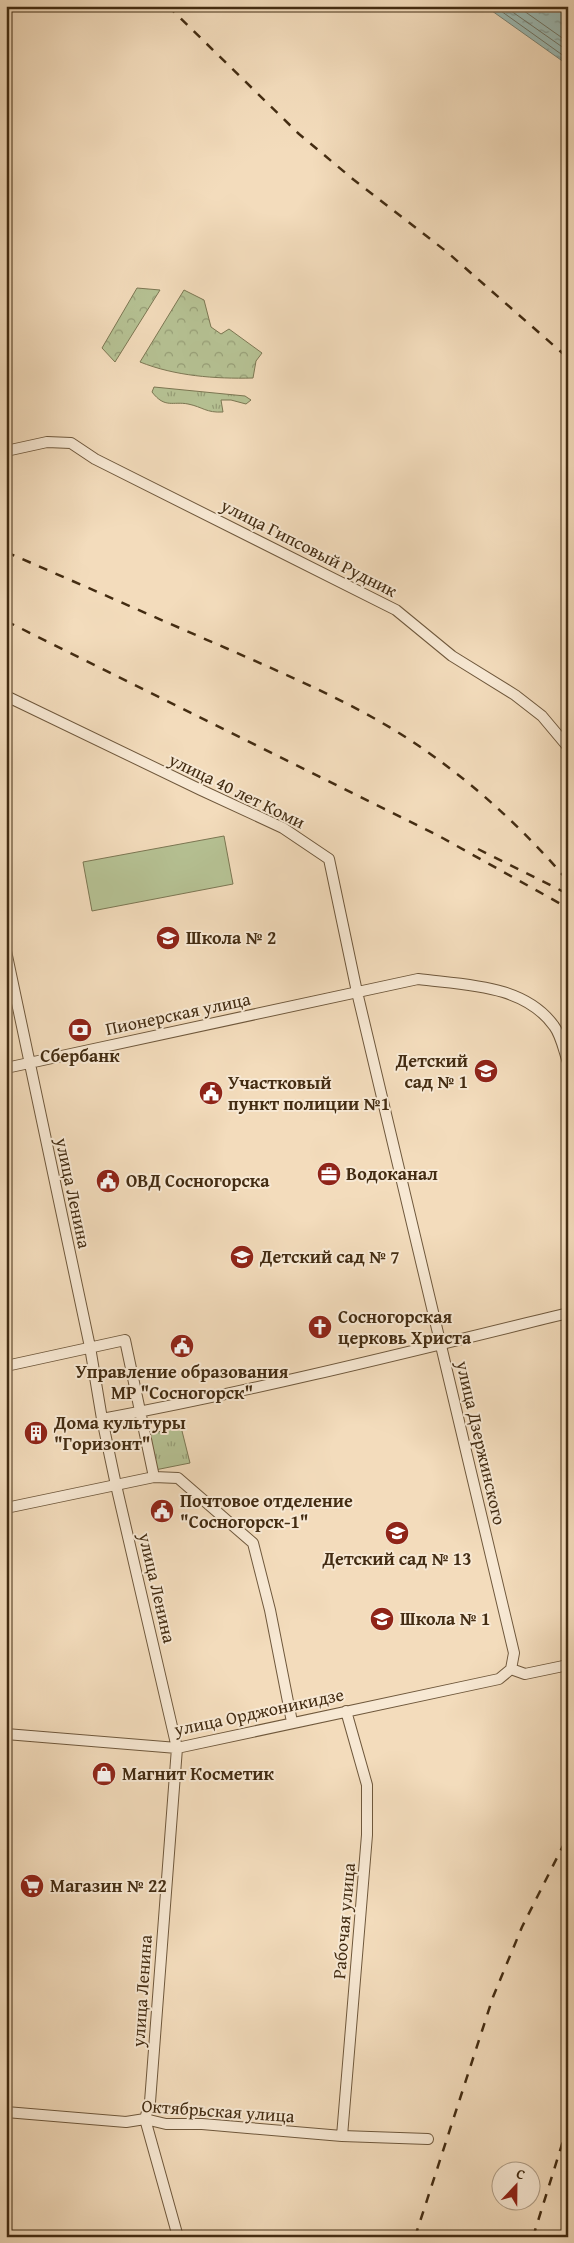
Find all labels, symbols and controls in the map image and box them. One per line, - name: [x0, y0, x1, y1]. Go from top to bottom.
- street label: улица Гипсовый Рудник: [216, 491, 403, 604]
- street label: улица 40 лет Коми: [164, 745, 310, 835]
- place label: Школа № 2: [186, 924, 276, 951]
- school or university icon: Школа № 2: [155, 925, 181, 951]
- street label: Пионерская улица: [103, 985, 253, 1042]
- bank icon: Сбербанк: [67, 1017, 93, 1043]
- place label: Сбербанк: [40, 1042, 120, 1069]
- place label: Детский сад № 1: [395, 1047, 468, 1095]
- school or university icon: Детский сад № 1: [473, 1058, 499, 1084]
- place label: Участковый пункт полиции №1: [228, 1069, 390, 1117]
- public building icon: Участковый пункт полиции №1: [198, 1080, 224, 1106]
- street label: улица Ленина: [48, 1134, 98, 1251]
- place label: Водоканал: [346, 1160, 438, 1187]
- office icon: Водоканал: [316, 1161, 342, 1187]
- place label: ОВД Сосногорска: [126, 1167, 270, 1194]
- public building icon: ОВД Сосногорска: [95, 1168, 121, 1194]
- place label: Детский сад № 7: [259, 1243, 400, 1270]
- school or university icon: Детский сад № 7: [229, 1244, 255, 1270]
- place label: Сосногорская церковь Христа: [338, 1303, 472, 1351]
- church icon: Сосногорская церковь Христа: [307, 1314, 333, 1340]
- public building icon: Управление образования МР "Сосногорск": [169, 1333, 195, 1359]
- street label: улица Дзержинского: [449, 1357, 514, 1528]
- place label: Управление образования МР "Сосногорск": [76, 1358, 289, 1406]
- place label: Дома культуры "Горизонт": [53, 1409, 186, 1457]
- building icon: Дома культуры "Горизонт": [23, 1420, 49, 1446]
- place label: Почтовое отделение "Сосногорск-1": [180, 1487, 353, 1535]
- public building icon: Почтовое отделение "Сосногорск-1": [149, 1498, 175, 1524]
- school or university icon: Детский сад № 13: [384, 1520, 410, 1546]
- street label: улица Ленина: [131, 1529, 183, 1646]
- place label: Детский сад № 13: [321, 1545, 472, 1572]
- place label: Школа № 1: [400, 1605, 490, 1632]
- school or university icon: Школа № 1: [369, 1606, 395, 1632]
- street label: улица Орджоникидзе: [171, 1680, 346, 1743]
- place label: Магнит Косметик: [122, 1760, 275, 1787]
- shop icon: Магнит Косметик: [91, 1761, 117, 1787]
- street label: Рабочая улица: [325, 1861, 362, 1980]
- place label: Магазин № 22: [50, 1872, 167, 1899]
- supermarket icon: Магазин № 22: [19, 1873, 45, 1899]
- street label: улица Ленина: [124, 1933, 159, 2049]
- street label: Октябрьская улица: [141, 2092, 296, 2129]
- north arrow: [492, 2160, 542, 2210]
- text: С: [513, 2163, 528, 2185]

